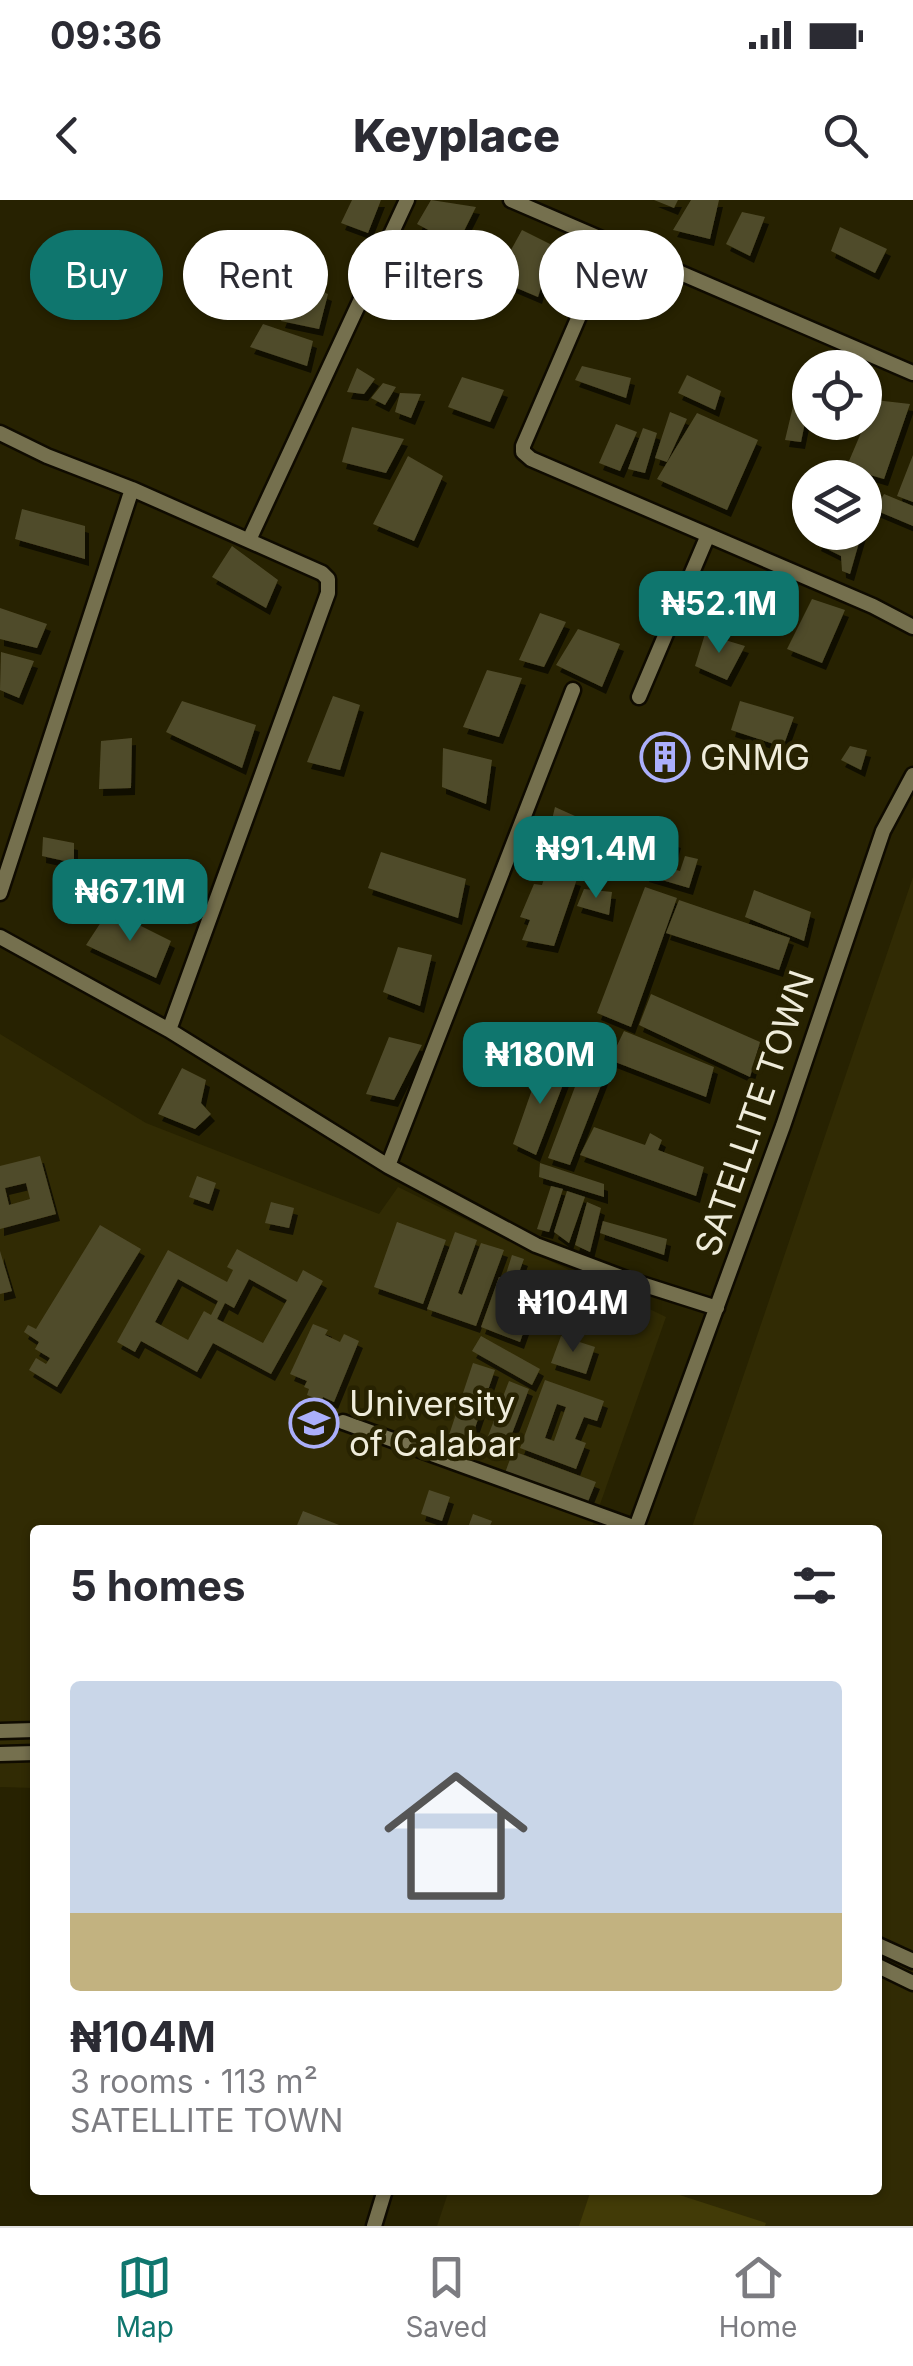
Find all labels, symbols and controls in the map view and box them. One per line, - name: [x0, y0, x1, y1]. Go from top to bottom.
- text: 09:36: [50, 12, 162, 58]
- icon: back: [40, 108, 95, 163]
- text: Keyplace: [353, 108, 560, 163]
- icon: search: [818, 108, 873, 163]
- chip: Buy: [30, 230, 163, 320]
- chip: Rent: [183, 230, 328, 320]
- chip: Filters: [348, 230, 519, 320]
- chip: New: [539, 230, 684, 320]
- map controls: [792, 350, 882, 550]
- button: locate: [792, 350, 882, 440]
- button: layers: [792, 460, 882, 550]
- pin: ₦52.1M: [638, 571, 800, 656]
- text: ₦52.1M: [661, 584, 777, 623]
- building icon: GNMG: [639, 731, 691, 783]
- place label: GNMG: [700, 736, 810, 778]
- pin: ₦91.4M: [515, 816, 677, 901]
- text: ₦91.4M: [536, 829, 656, 868]
- pin: ₦67.1M: [49, 859, 211, 944]
- text: ₦67.1M: [74, 872, 186, 911]
- street label: SATELLITE TOWN: [685, 965, 823, 1261]
- pin: ₦180M: [470, 1022, 610, 1107]
- text: ₦180M: [485, 1035, 595, 1074]
- pin: ₦104M: [503, 1270, 643, 1355]
- text: ₦104M: [517, 1283, 629, 1322]
- place label: University of Calabar: [349, 1382, 521, 1464]
- school or university icon: University of Calabar: [288, 1397, 340, 1449]
- icon: filters: [787, 1558, 842, 1613]
- text: 5 homes: [70, 1560, 246, 1611]
- icon: home: [366, 1746, 546, 1926]
- text: ₦104M: [70, 2011, 216, 2062]
- text: 3 rooms · 113 m²: [70, 2062, 318, 2101]
- text: SATELLITE TOWN: [70, 2101, 343, 2140]
- tab: Map: [116, 2250, 174, 2344]
- tab: Saved: [405, 2250, 487, 2344]
- tab: Home: [719, 2250, 797, 2344]

